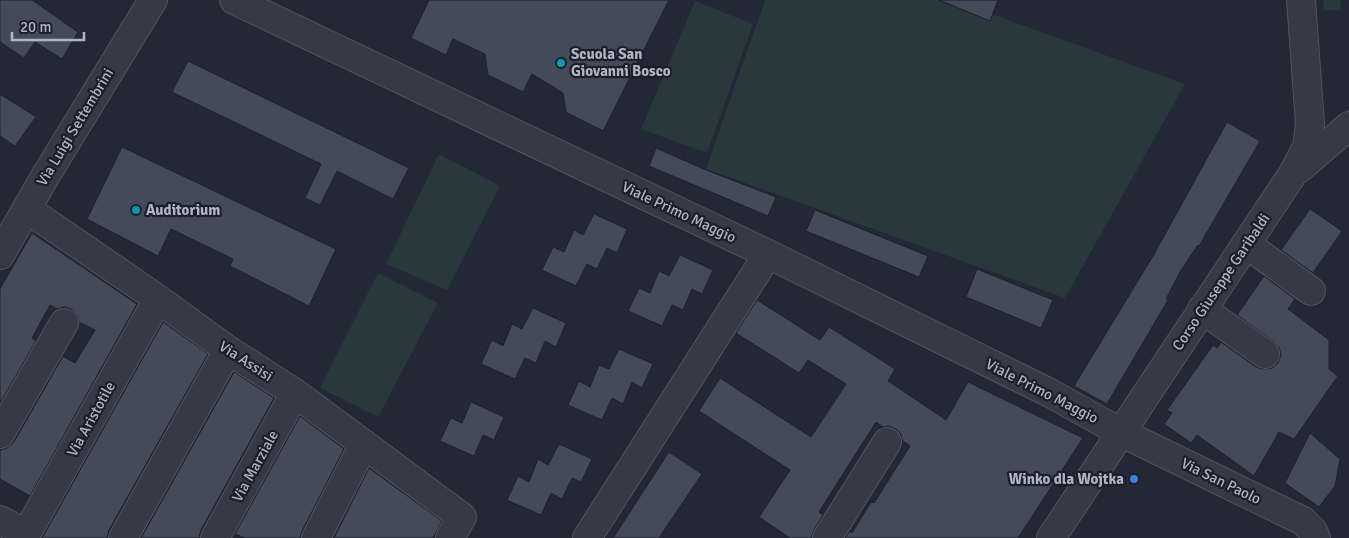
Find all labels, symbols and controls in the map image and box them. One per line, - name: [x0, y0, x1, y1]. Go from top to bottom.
- scale bar: [12, 10, 85, 42]
- text: 20 m: [20, 18, 51, 36]
- place label: Scuola San Giovanni Bosco: [571, 45, 671, 80]
- marker: Scuola San Giovanni Bosco: [555, 57, 567, 69]
- street label: Via Luigi Settembrini: [33, 65, 117, 189]
- street label: Viale Primo Maggio: [619, 178, 739, 246]
- place label: Auditorium: [146, 201, 220, 219]
- marker: Auditorium: [130, 204, 142, 216]
- street label: Corso Giuseppe Garibaldi: [1168, 210, 1274, 354]
- street label: Via Assisi: [216, 337, 276, 385]
- street label: Viale Primo Maggio: [983, 355, 1101, 427]
- street label: Via Aristotile: [63, 378, 119, 460]
- street label: Via Marziale: [228, 427, 282, 505]
- street label: Via San Paolo: [1178, 454, 1264, 508]
- place label: Winko dla Wojtka: [1009, 470, 1124, 488]
- marker: Winko dla Wojtka: [1128, 473, 1140, 485]

